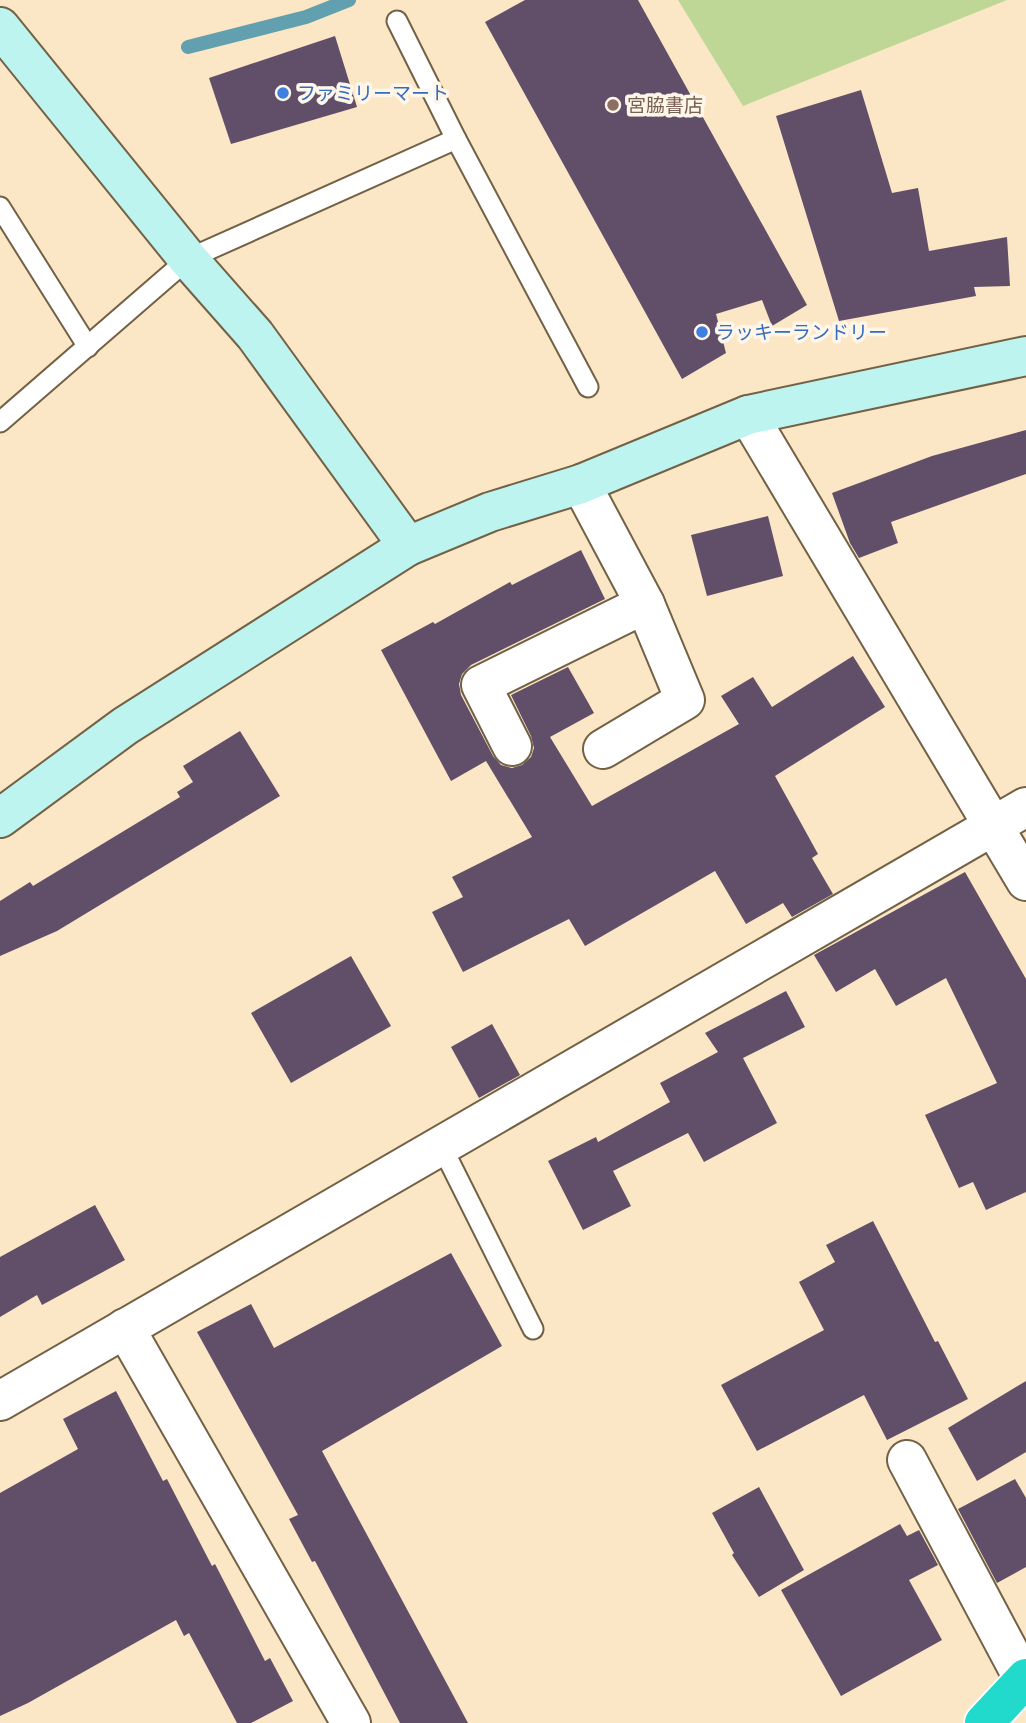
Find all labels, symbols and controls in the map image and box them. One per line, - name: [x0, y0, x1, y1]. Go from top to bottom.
- place label: ファミリーマート: [297, 81, 449, 105]
- marker: ファミリーマート: [275, 85, 291, 101]
- place label: 宮脇書店: [627, 93, 703, 117]
- marker: 宮脇書店: [605, 97, 621, 113]
- place label: ラッキーランドリー: [716, 320, 887, 344]
- marker: ラッキーランドリー: [694, 324, 710, 340]

